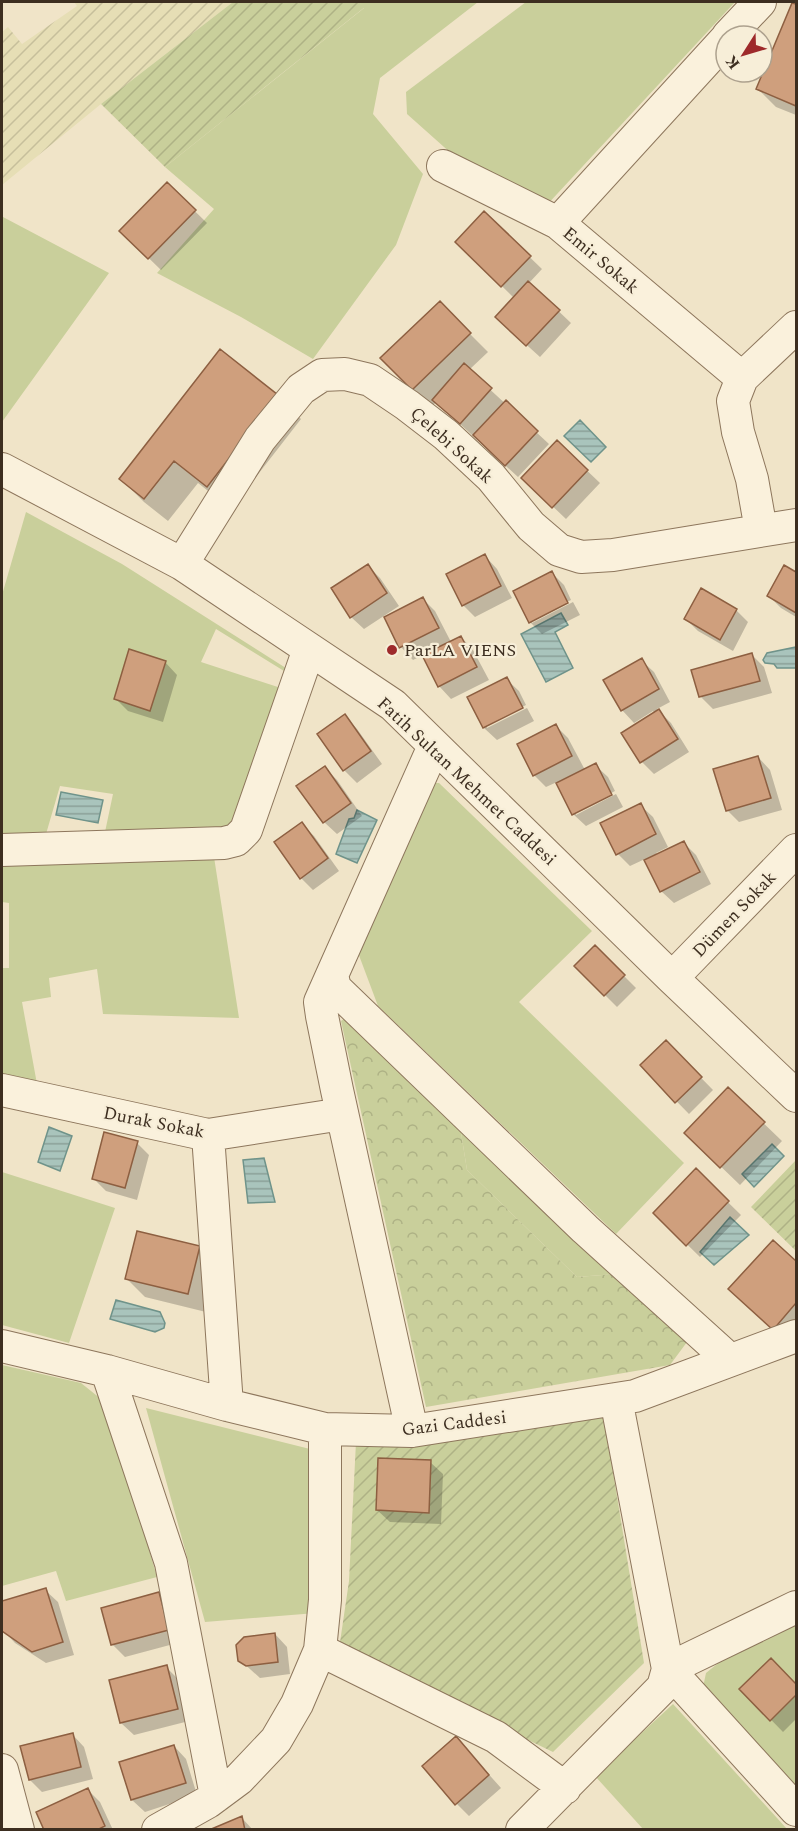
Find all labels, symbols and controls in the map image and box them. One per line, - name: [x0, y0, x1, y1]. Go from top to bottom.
- north arrow: [714, 24, 774, 84]
- text: K: [719, 50, 746, 75]
- street label: Emir Sokak: [557, 220, 645, 300]
- street label: Çelebi Sokak: [404, 400, 499, 490]
- place label: ParLA VIENS: [404, 637, 516, 664]
- marker: ParLA VIENS: [385, 643, 399, 657]
- street label: Fatih Sultan Mehmet Caddesi: [371, 691, 563, 872]
- street label: Dümen Sokak: [686, 865, 783, 964]
- street label: Durak Sokak: [101, 1099, 207, 1146]
- street label: Gazi Caddesi: [400, 1404, 508, 1443]

